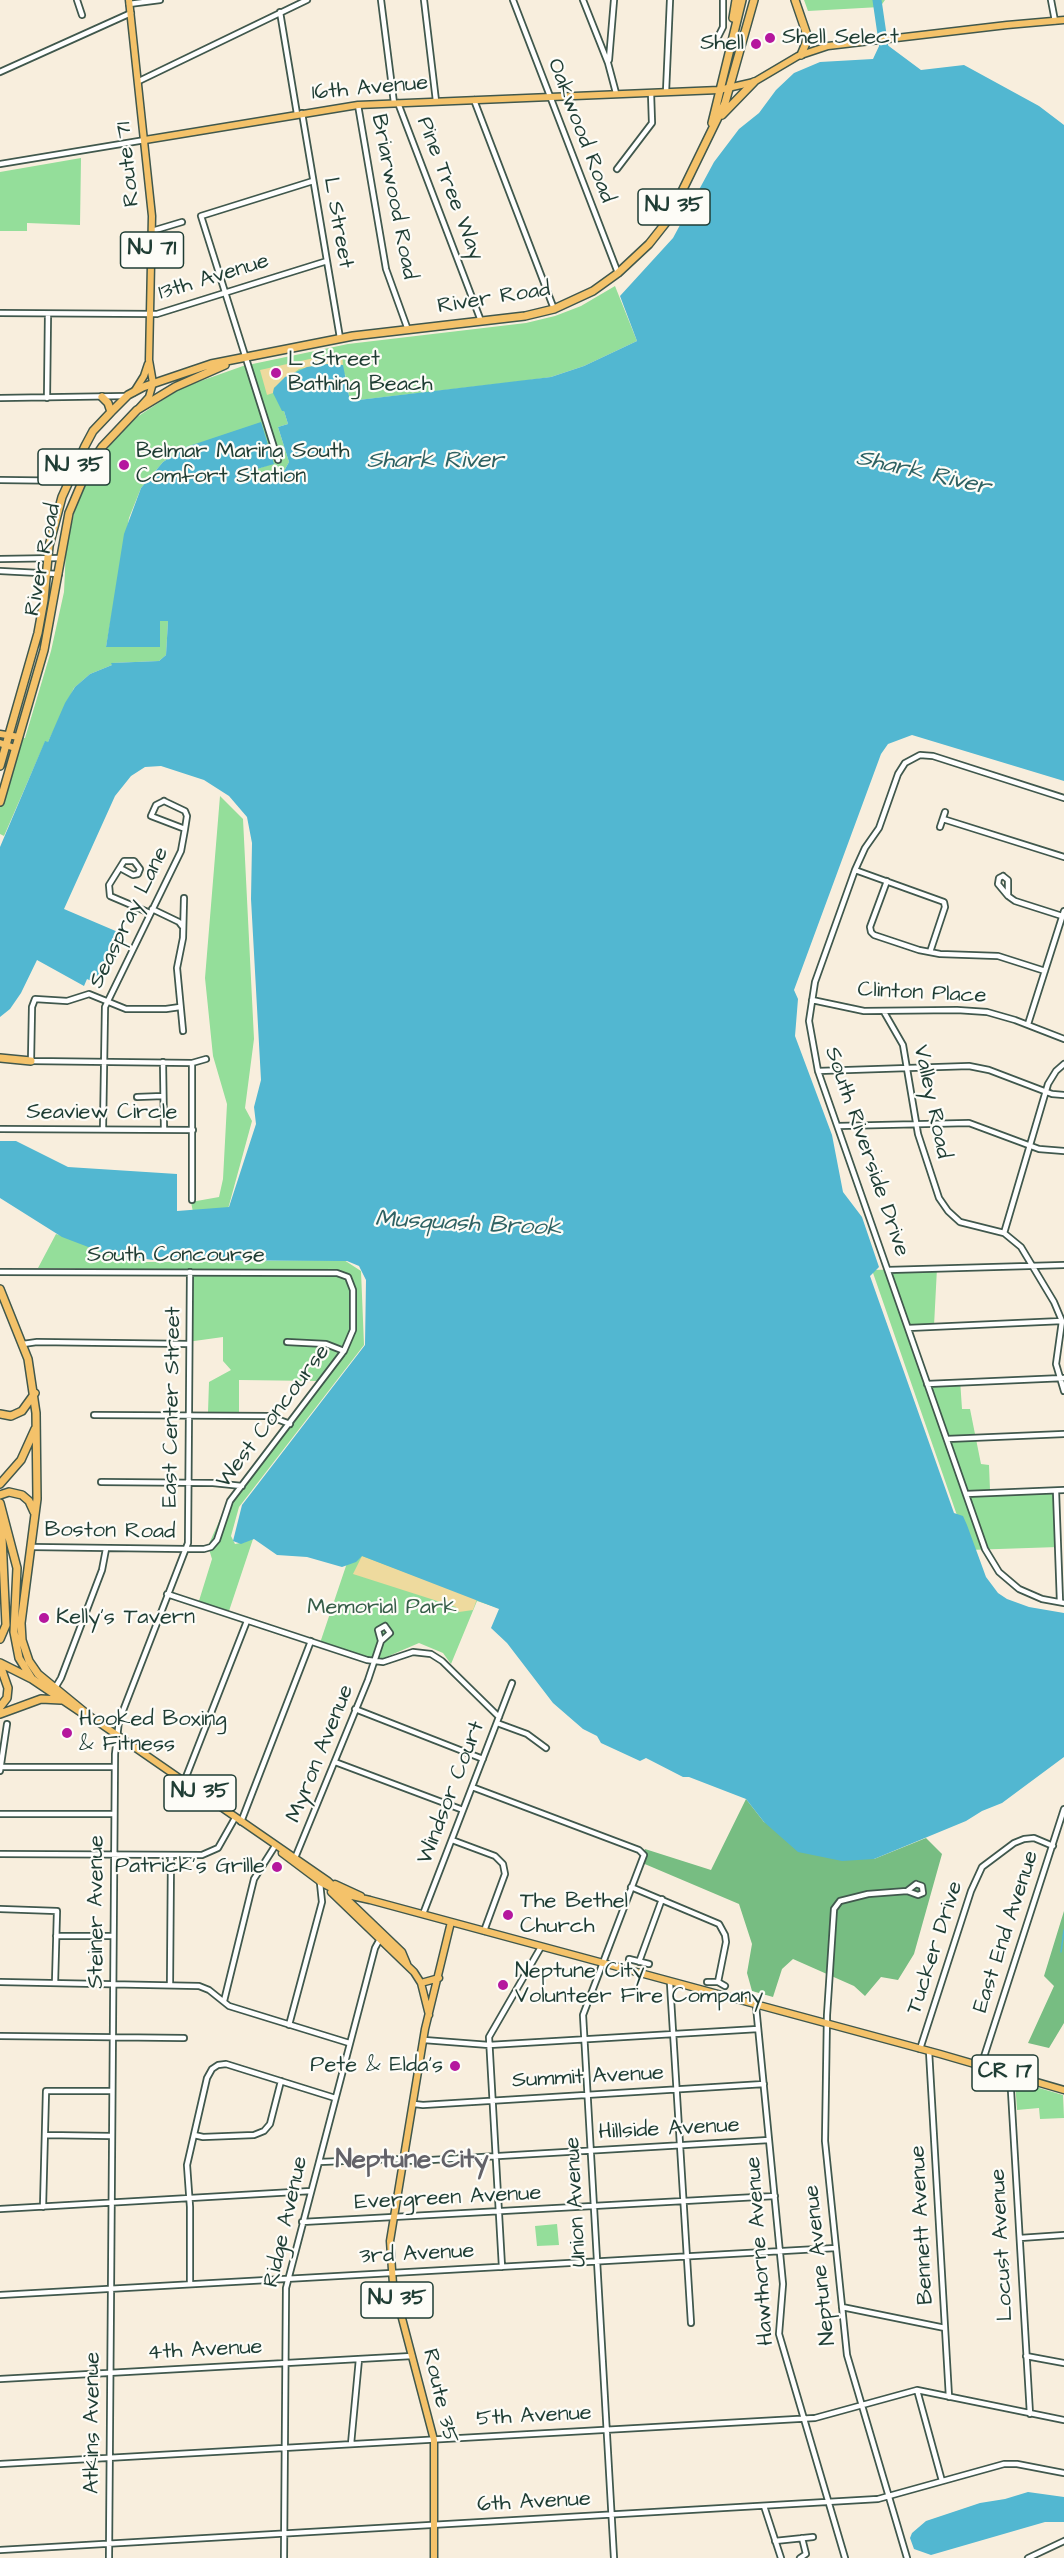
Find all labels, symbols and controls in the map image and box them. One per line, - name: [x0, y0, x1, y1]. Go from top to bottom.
- place label: Shell Select: [782, 25, 899, 51]
- place label: Shell: [700, 31, 744, 57]
- marker: Shell Select: [763, 31, 777, 45]
- marker: Shell: [749, 37, 763, 51]
- street label: Oakwood Road: [540, 55, 620, 207]
- street label: 16th Avenue: [311, 71, 429, 107]
- street label: Briarwood Road: [364, 112, 422, 282]
- street label: Pine Tree Way: [410, 114, 488, 264]
- street label: Route 71: [111, 120, 147, 208]
- street label: L Street: [316, 175, 358, 271]
- road number: NJ 35: [638, 189, 710, 225]
- road number: NJ 71: [120, 232, 184, 268]
- street label: 13th Avenue: [156, 249, 272, 307]
- street label: River Road: [436, 277, 552, 321]
- place label: L Street Bathing Beach: [288, 347, 433, 398]
- marker: L Street Bathing Beach: [269, 366, 283, 380]
- place label: Belmar Marina South Comfort Station: [136, 439, 350, 490]
- water label: Shark River: [853, 445, 993, 503]
- water label: Shark River: [367, 448, 503, 476]
- road number: NJ 35: [38, 449, 110, 485]
- marker: Belmar Marina South Comfort Station: [117, 458, 131, 472]
- street label: River Road: [20, 502, 68, 618]
- street label: Seaspray Lane: [84, 843, 176, 993]
- street label: Clinton Place: [857, 977, 987, 1011]
- street label: Valley Road: [906, 1043, 956, 1161]
- street label: South Riverside Drive: [818, 1044, 914, 1260]
- street label: Seaview Circle: [27, 1100, 177, 1126]
- water label: Musquash Brook: [374, 1206, 562, 1244]
- street label: South Concourse: [87, 1243, 265, 1269]
- street label: East Center Street: [158, 1306, 188, 1508]
- street label: West Concourse: [211, 1340, 337, 1494]
- street label: Boston Road: [44, 1518, 176, 1546]
- park label: Memorial Park: [307, 1595, 457, 1621]
- place label: Kelly's Tavern: [56, 1605, 195, 1631]
- marker: Kelly's Tavern: [37, 1611, 51, 1625]
- street label: Myron Avenue: [281, 1681, 361, 1827]
- place label: Hooked Boxing & Fitness: [79, 1707, 227, 1759]
- street label: Windsor Court: [413, 1718, 491, 1868]
- marker: Hooked Boxing & Fitness: [60, 1726, 74, 1740]
- road number: NJ 35: [164, 1775, 236, 1811]
- street label: Steiner Avenue: [84, 1835, 110, 1989]
- street label: East End Avenue: [968, 1848, 1046, 2016]
- place label: Patrick’s Grille: [115, 1854, 265, 1880]
- marker: Patrick’s Grille: [270, 1860, 284, 1874]
- street label: Tucker Drive: [902, 1878, 970, 2018]
- place label: The Bethel Church: [520, 1889, 628, 1940]
- marker: The Bethel Church: [501, 1908, 515, 1922]
- place label: Neptune City Volunteer Fire Company: [515, 1959, 763, 2011]
- marker: Neptune City Volunteer Fire Company: [496, 1978, 510, 1992]
- place label: Pete & Elda's: [310, 2053, 443, 2079]
- road number: CR 17: [972, 2055, 1038, 2091]
- marker: Pete & Elda's: [448, 2059, 462, 2073]
- street label: Summit Avenue: [511, 2061, 665, 2095]
- street label: Hillside Avenue: [598, 2113, 740, 2147]
- street label: Union Avenue: [560, 2136, 594, 2268]
- street label: Bennett Avenue: [906, 2145, 940, 2305]
- district label: Neptune City: [335, 2146, 489, 2178]
- street label: Ridge Avenue: [259, 2154, 315, 2290]
- street label: Hawthorne Avenue: [741, 2155, 781, 2347]
- street label: Locust Avenue: [986, 2168, 1020, 2322]
- street label: Evergreen Avenue: [354, 2181, 542, 2217]
- street label: Neptune Avenue: [799, 2183, 843, 2347]
- street label: 3rd Avenue: [359, 2239, 475, 2271]
- road number: NJ 35: [361, 2282, 433, 2318]
- street label: 4th Avenue: [147, 2335, 263, 2367]
- street label: Route 35: [415, 2346, 463, 2446]
- street label: Atkins Avenue: [80, 2352, 106, 2494]
- street label: 5th Avenue: [476, 2401, 592, 2433]
- street label: 6th Avenue: [476, 2487, 592, 2519]

